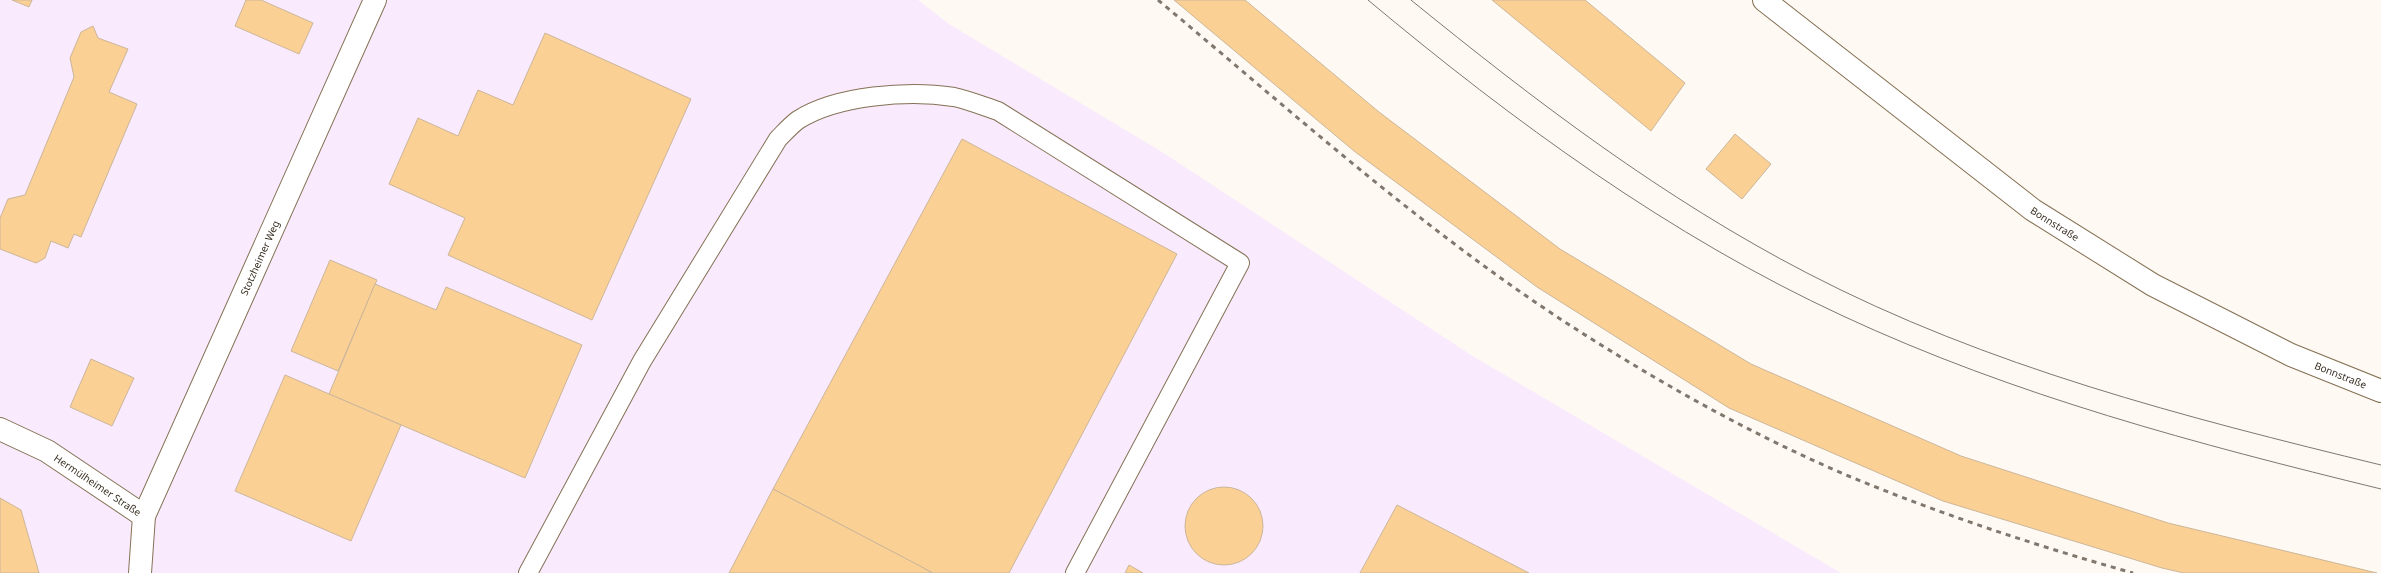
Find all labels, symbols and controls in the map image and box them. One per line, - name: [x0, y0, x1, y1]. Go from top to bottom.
- street label: Bonnstraße: [2028, 203, 2082, 244]
- street label: Stotzheimer Weg: [237, 218, 282, 297]
- street label: Bonnstraße: [2313, 358, 2369, 392]
- street label: Hermülheimer Straße: [51, 451, 144, 519]

